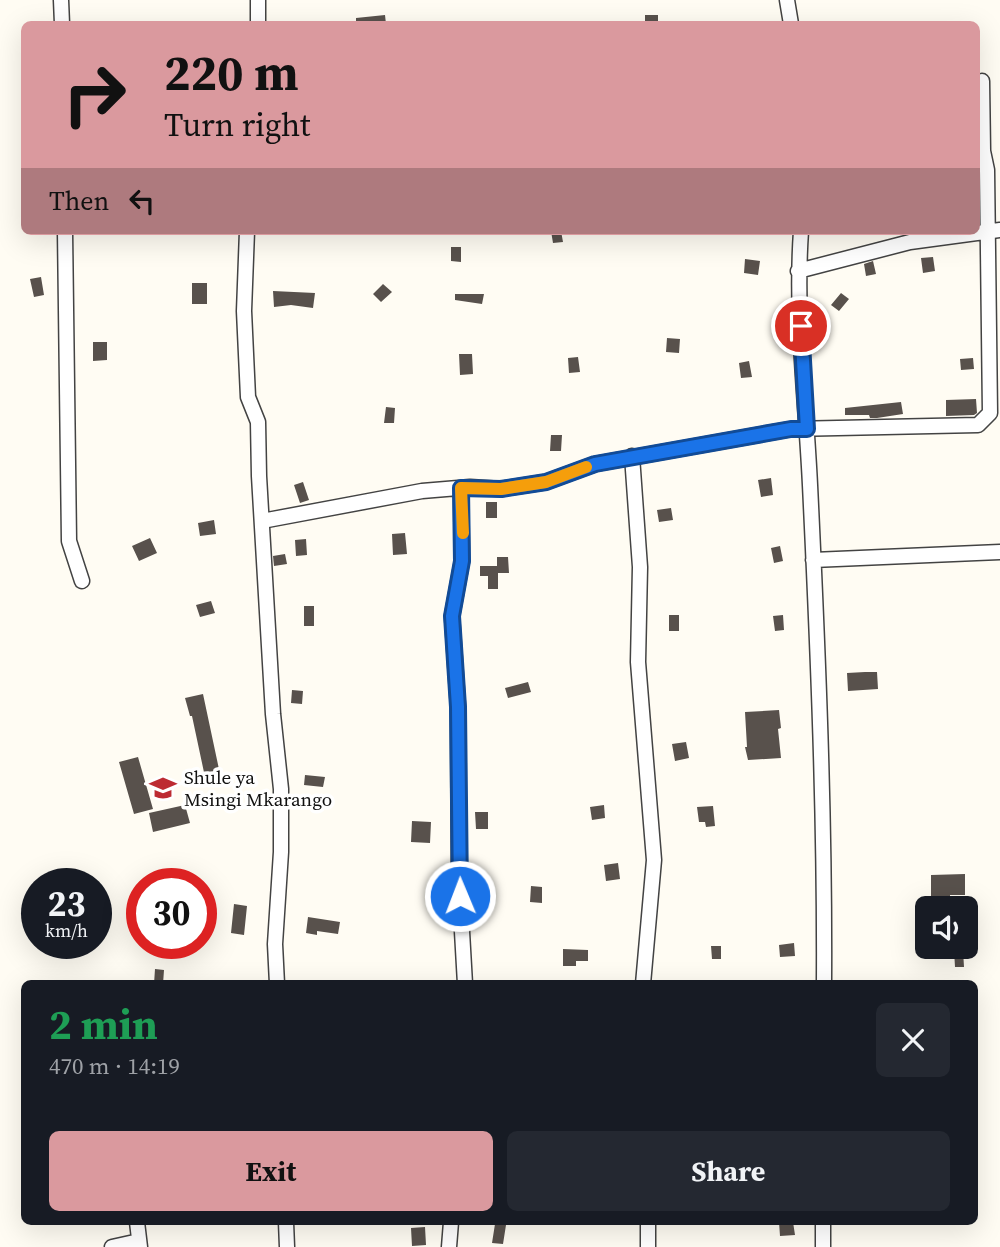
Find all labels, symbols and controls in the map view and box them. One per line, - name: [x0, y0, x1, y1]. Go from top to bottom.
- text: 220 m: [164, 39, 299, 106]
- icon: right: [49, 49, 140, 140]
- text: Turn right: [164, 103, 310, 147]
- icon: left: [123, 182, 161, 220]
- text: Then: [49, 183, 109, 219]
- pin: [771, 296, 831, 356]
- icon: arrive: [782, 307, 820, 345]
- place label: Shule ya Msingi Mkarango: [184, 764, 332, 812]
- school or university icon: Shule ya Msingi Mkarango: [148, 773, 178, 803]
- position arrow: [423, 859, 497, 933]
- speed limit sign: 30: [126, 868, 217, 959]
- text: 23: [48, 880, 85, 928]
- map controls: [915, 896, 978, 959]
- button: sound: [915, 896, 978, 959]
- text: km/h: [45, 918, 88, 943]
- text: 2 min: [49, 995, 158, 1053]
- button: close: [876, 1003, 950, 1077]
- text: 470 m · 14:19: [49, 1050, 180, 1082]
- button: Exit: [49, 1131, 493, 1211]
- button: Share: [507, 1131, 950, 1211]

